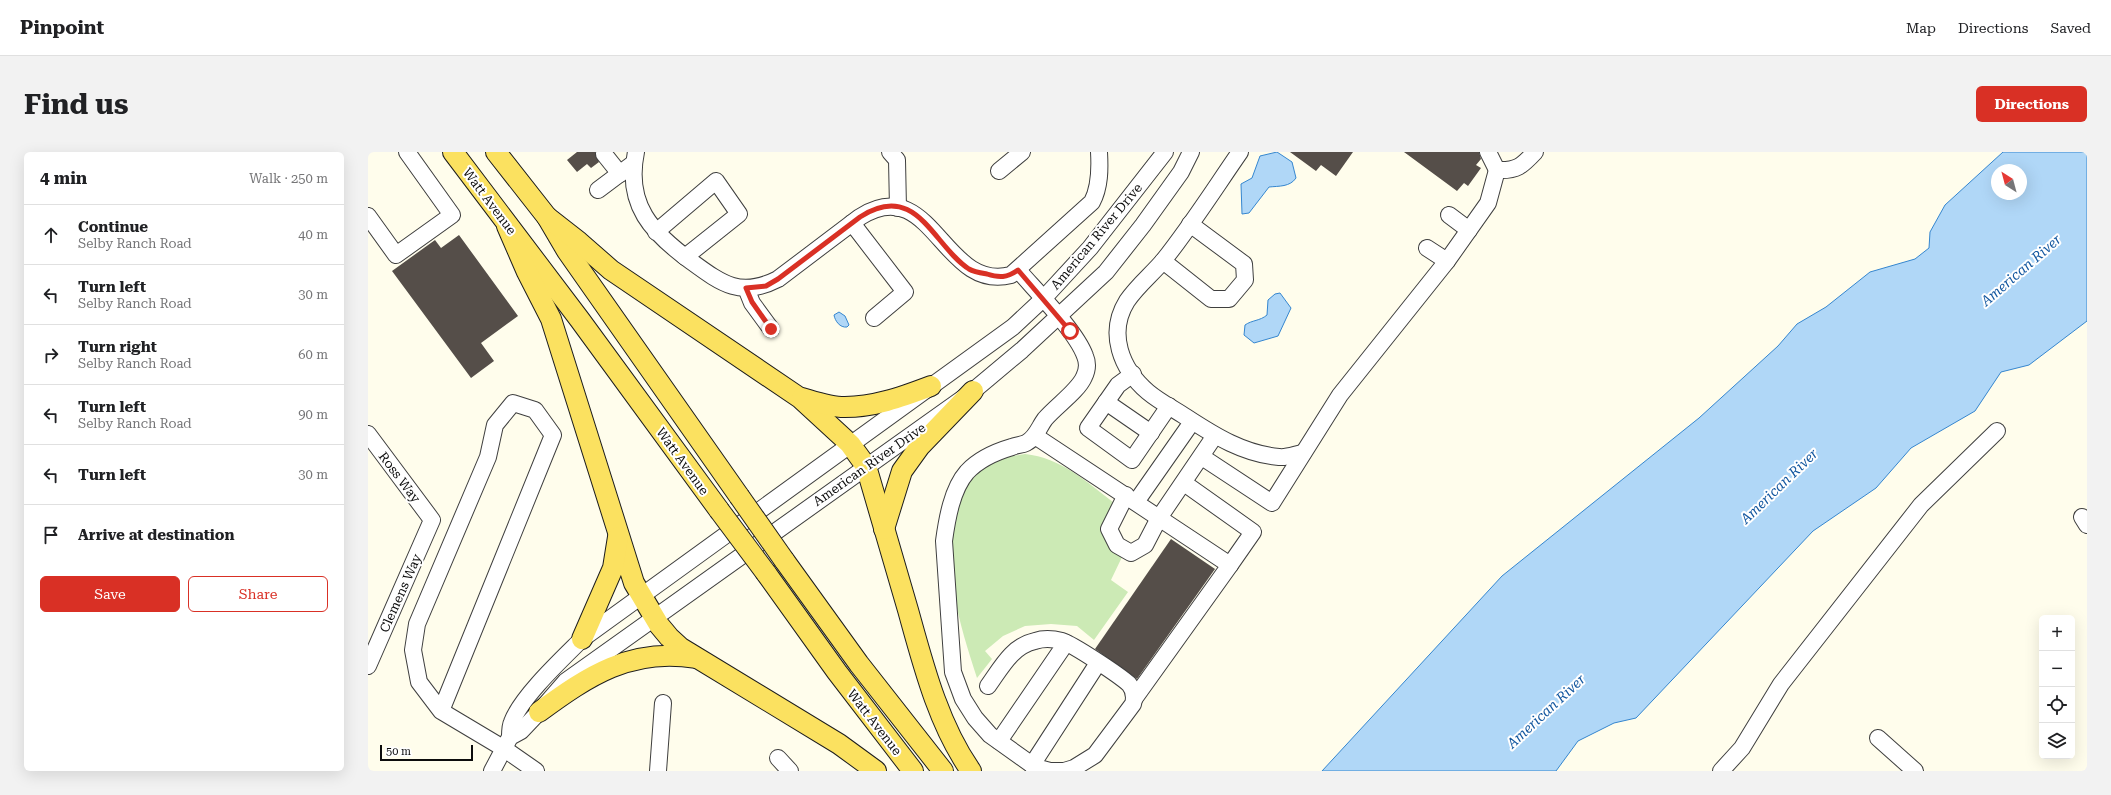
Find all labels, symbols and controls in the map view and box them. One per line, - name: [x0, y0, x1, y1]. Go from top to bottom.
- text: Pinpoint: [20, 16, 104, 39]
- text: Map: [1906, 20, 1936, 36]
- text: Directions: [1958, 20, 2028, 36]
- text: Saved: [2050, 20, 2091, 36]
- button: Directions: [1976, 86, 2087, 122]
- text: Find us: [24, 88, 128, 121]
- north arrow: [1991, 164, 2027, 200]
- street label: Watt Avenue: [460, 165, 519, 237]
- text: 4 min: [40, 168, 87, 188]
- text: Walk · 250 m: [249, 171, 328, 186]
- street label: American River Drive: [1048, 180, 1145, 292]
- text: Continue: [78, 218, 148, 236]
- icon: ahead: [40, 224, 62, 246]
- text: 40 m: [298, 227, 328, 242]
- water label: American River: [1977, 231, 2064, 310]
- text: Selby Ranch Road: [78, 236, 192, 251]
- text: Turn left: [78, 278, 146, 296]
- icon: left: [40, 284, 62, 306]
- text: 30 m: [298, 287, 328, 302]
- text: Selby Ranch Road: [78, 296, 192, 311]
- route end: [762, 320, 780, 338]
- route start: [1061, 322, 1079, 340]
- text: Turn right: [78, 338, 157, 356]
- icon: right: [40, 344, 62, 366]
- text: 60 m: [298, 347, 328, 362]
- text: Selby Ranch Road: [78, 356, 192, 371]
- text: Turn left: [78, 398, 146, 416]
- icon: left: [40, 404, 62, 426]
- text: 90 m: [298, 407, 328, 422]
- text: Selby Ranch Road: [78, 416, 192, 431]
- street label: American River Drive: [810, 420, 928, 509]
- street label: Watt Avenue: [653, 425, 712, 498]
- water label: American River: [1736, 445, 1821, 527]
- street label: Ross Way: [376, 449, 424, 506]
- icon: left: [40, 464, 62, 486]
- text: Turn left: [78, 466, 146, 484]
- text: 30 m: [298, 467, 328, 482]
- icon: arrive: [40, 524, 62, 546]
- text: Arrive at destination: [78, 526, 234, 544]
- street label: Clemens Way: [376, 551, 425, 635]
- button: Save: [40, 576, 180, 612]
- button: Share: [188, 576, 328, 612]
- map controls: [2039, 615, 2075, 759]
- button: +: [2039, 615, 2075, 651]
- button: −: [2039, 651, 2075, 687]
- water label: American River: [1503, 671, 1588, 752]
- street label: Watt Avenue: [844, 686, 905, 758]
- button: locate: [2039, 687, 2075, 723]
- button: layers: [2039, 723, 2075, 759]
- scale bar: [380, 743, 473, 762]
- text: 50 m: [386, 745, 411, 758]

